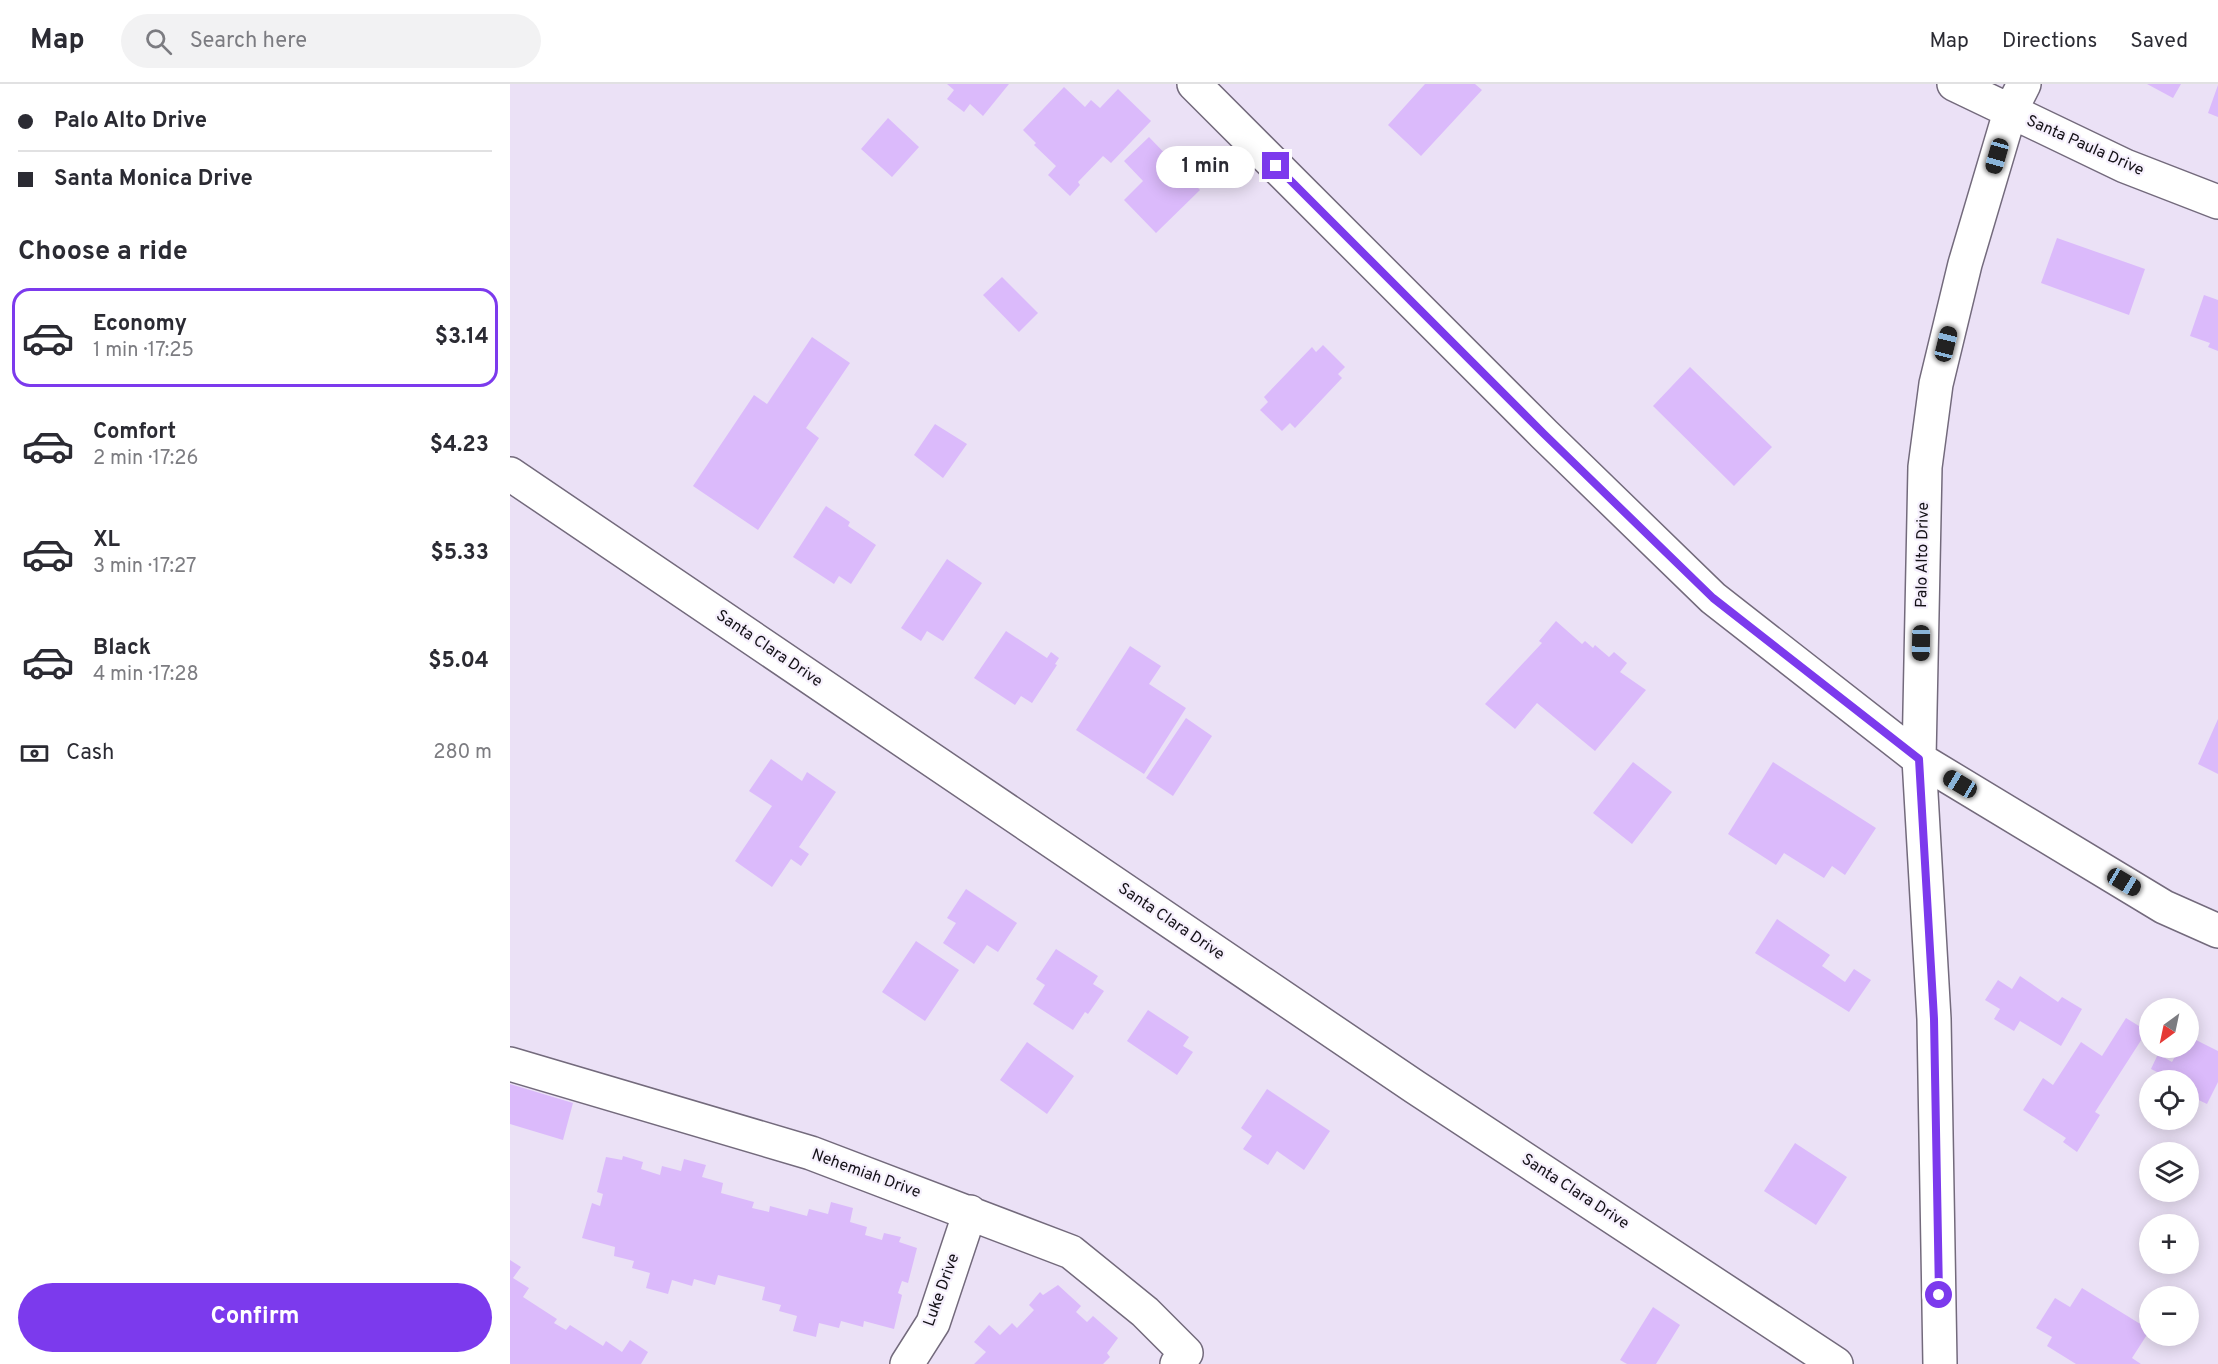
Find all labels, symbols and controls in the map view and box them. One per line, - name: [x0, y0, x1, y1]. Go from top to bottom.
- search box: [121, 14, 541, 68]
- text: Map: [30, 23, 85, 59]
- icon: search: [142, 25, 175, 58]
- text: Search here: [190, 28, 307, 55]
- text: Map: [1929, 28, 1969, 55]
- text: Directions: [2002, 28, 2097, 55]
- text: Saved: [2130, 28, 2188, 55]
- text: Palo Alto Drive: [54, 108, 207, 135]
- street label: Santa Paula Drive: [2023, 111, 2147, 181]
- car: [1983, 136, 2011, 176]
- callout: 1 min: [1156, 145, 1255, 187]
- route end: [1262, 152, 1289, 179]
- text: 1 min: [1181, 154, 1230, 180]
- text: Santa Monica Drive: [54, 166, 253, 193]
- text: Choose a ride: [18, 235, 188, 269]
- icon: car: [21, 311, 75, 365]
- text: Economy: [93, 311, 187, 338]
- text: $3.14: [435, 324, 489, 351]
- car: [1933, 324, 1959, 364]
- text: 1 min · 17:25: [93, 338, 194, 364]
- icon: car: [21, 419, 75, 473]
- text: Comfort: [93, 419, 176, 446]
- text: $4.23: [430, 432, 489, 459]
- text: 2 min · 17:26: [93, 446, 198, 472]
- street label: Palo Alto Drive: [1912, 502, 1934, 608]
- icon: car: [21, 527, 75, 581]
- text: XL: [93, 527, 120, 554]
- text: $5.33: [431, 540, 489, 567]
- text: 3 min · 17:27: [93, 554, 196, 580]
- street label: Santa Clara Drive: [712, 606, 826, 692]
- car: [1912, 625, 1930, 661]
- icon: car: [21, 635, 75, 689]
- text: Black: [93, 635, 151, 662]
- text: $5.04: [428, 648, 489, 675]
- text: 4 min · 17:28: [93, 662, 199, 688]
- icon: cash: [18, 737, 51, 770]
- text: Cash: [66, 740, 115, 767]
- text: 280 m: [433, 740, 492, 766]
- car: [1940, 767, 1980, 801]
- car: [2104, 865, 2144, 899]
- street label: Santa Clara Drive: [1114, 879, 1228, 965]
- north arrow: [2139, 998, 2199, 1058]
- map controls: [2139, 998, 2199, 1346]
- button: locate: [2139, 1070, 2199, 1130]
- button: layers: [2139, 1142, 2199, 1202]
- street label: Nehemiah Drive: [809, 1145, 923, 1203]
- street label: Santa Clara Drive: [1517, 1150, 1633, 1234]
- button: +: [2139, 1214, 2199, 1274]
- street label: Luke Drive: [920, 1251, 964, 1329]
- route start: [1925, 1281, 1952, 1308]
- button: Confirm: [18, 1283, 492, 1352]
- button: −: [2139, 1286, 2199, 1346]

